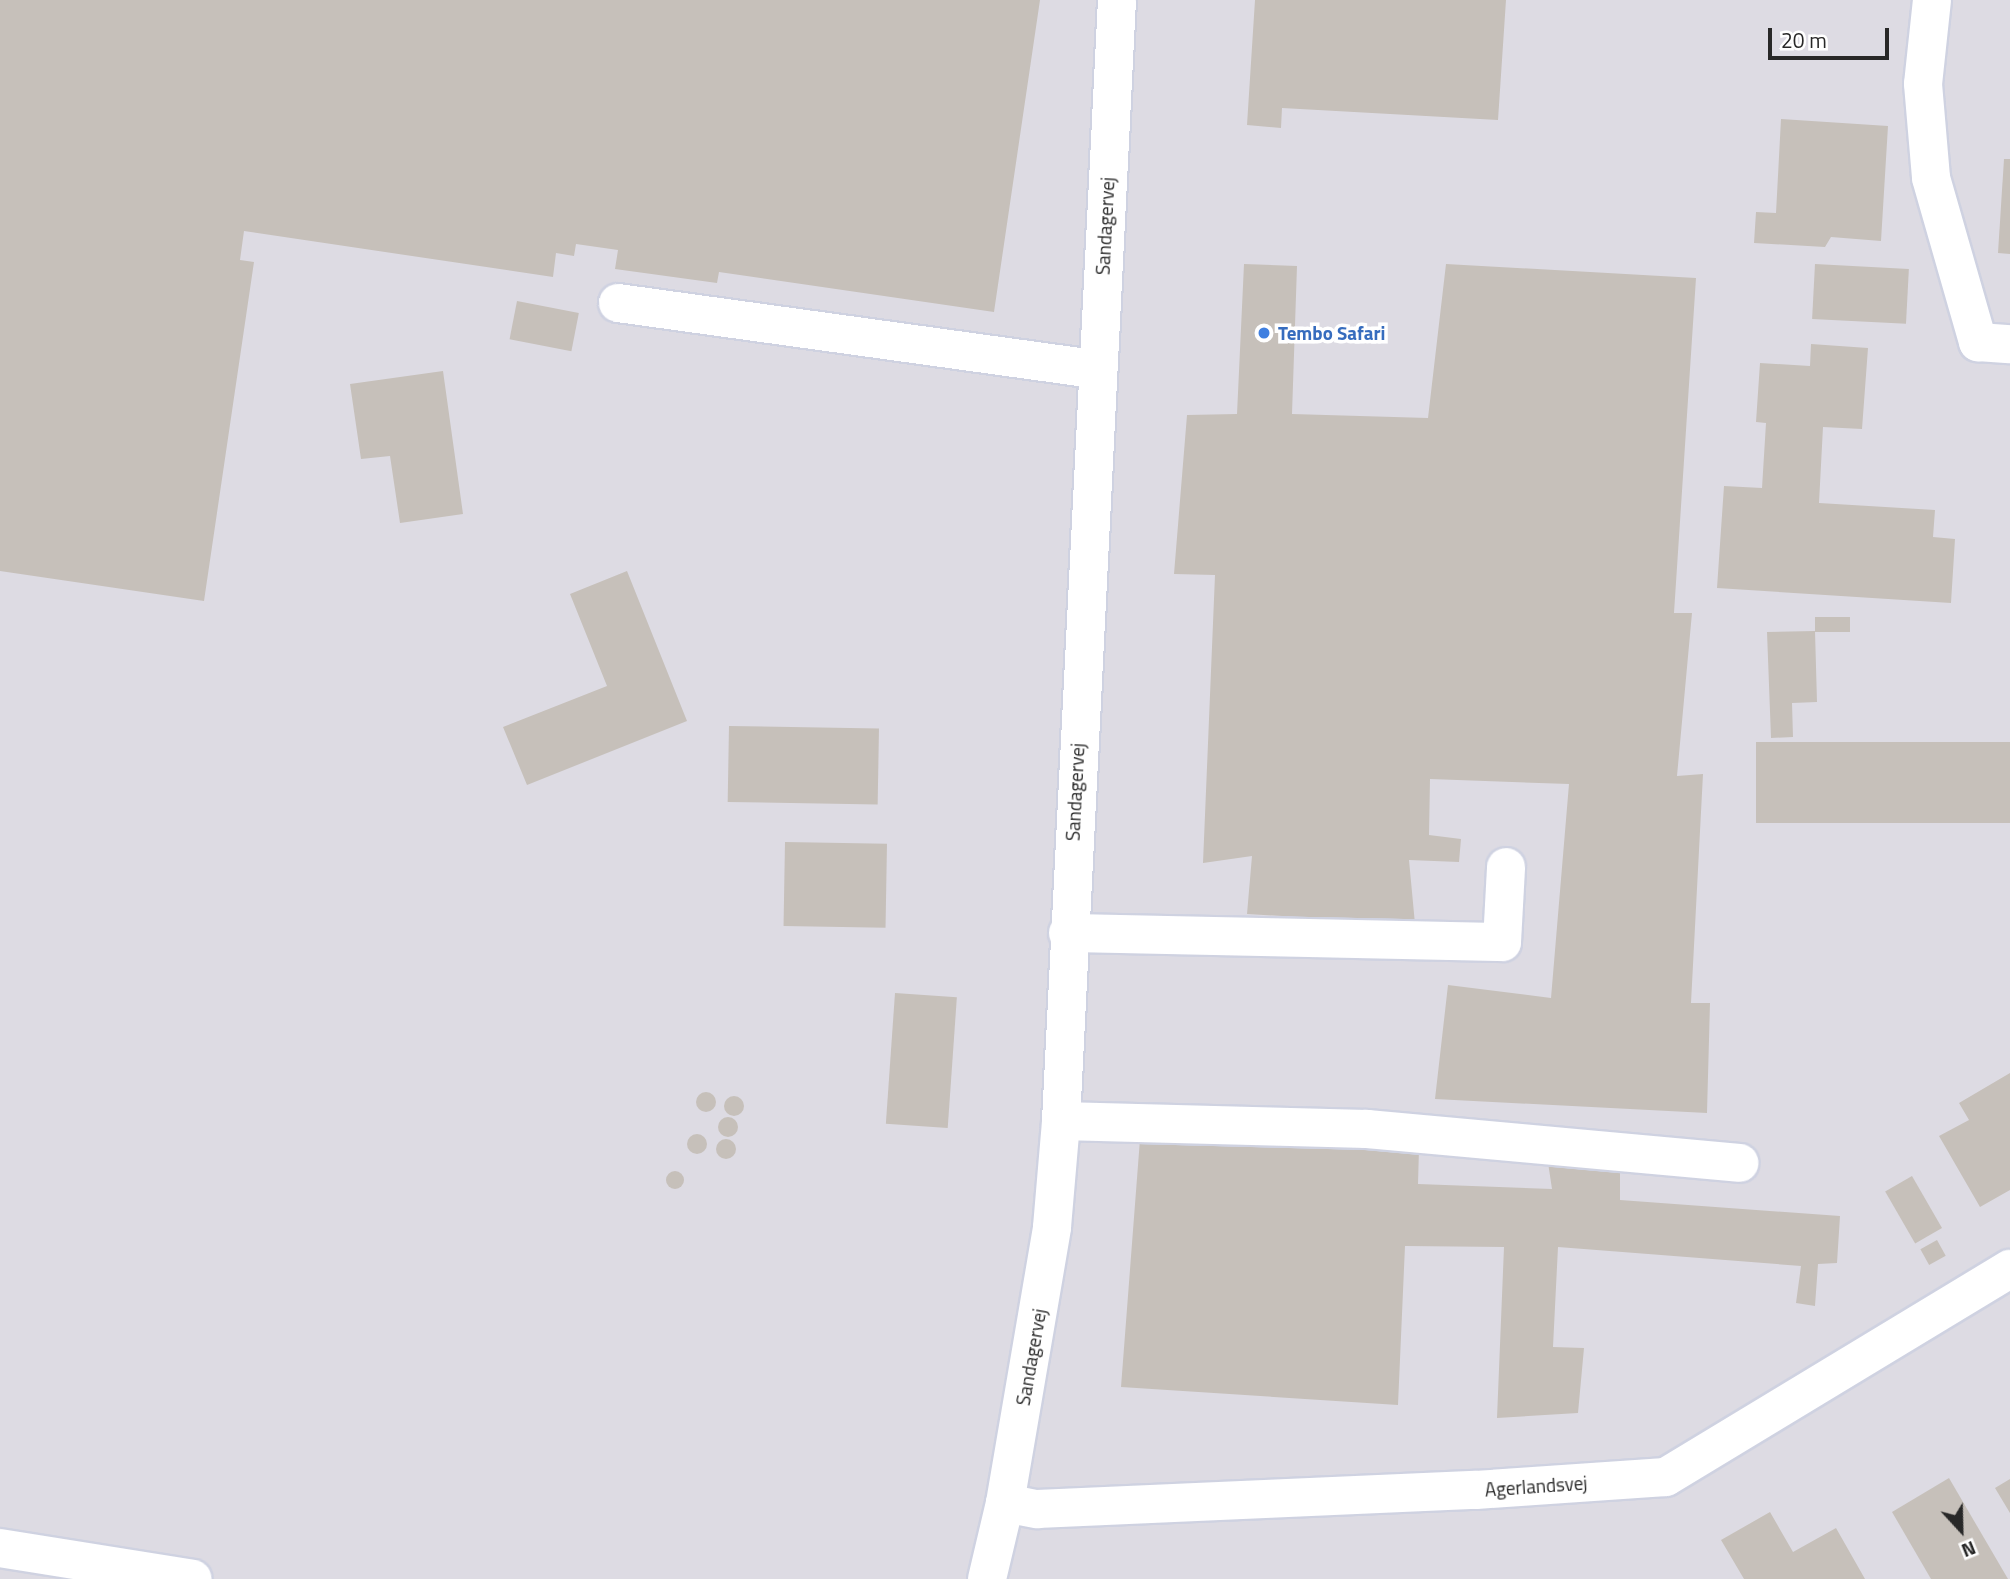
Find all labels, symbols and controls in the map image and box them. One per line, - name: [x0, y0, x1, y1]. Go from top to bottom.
- scale bar: [1772, 14, 1893, 58]
- text: 20 m: [1781, 24, 1827, 56]
- street label: Sandagervej: [1091, 176, 1119, 276]
- place label: Tembo Safari: [1278, 322, 1385, 344]
- marker: Tembo Safari: [1256, 325, 1272, 341]
- street label: Sandagervej: [1061, 742, 1089, 842]
- street label: Sandagervej: [1011, 1307, 1051, 1407]
- street label: Agerlandsvej: [1484, 1471, 1588, 1501]
- north arrow: [1926, 1495, 1996, 1565]
- text: N: [1958, 1534, 1981, 1566]

